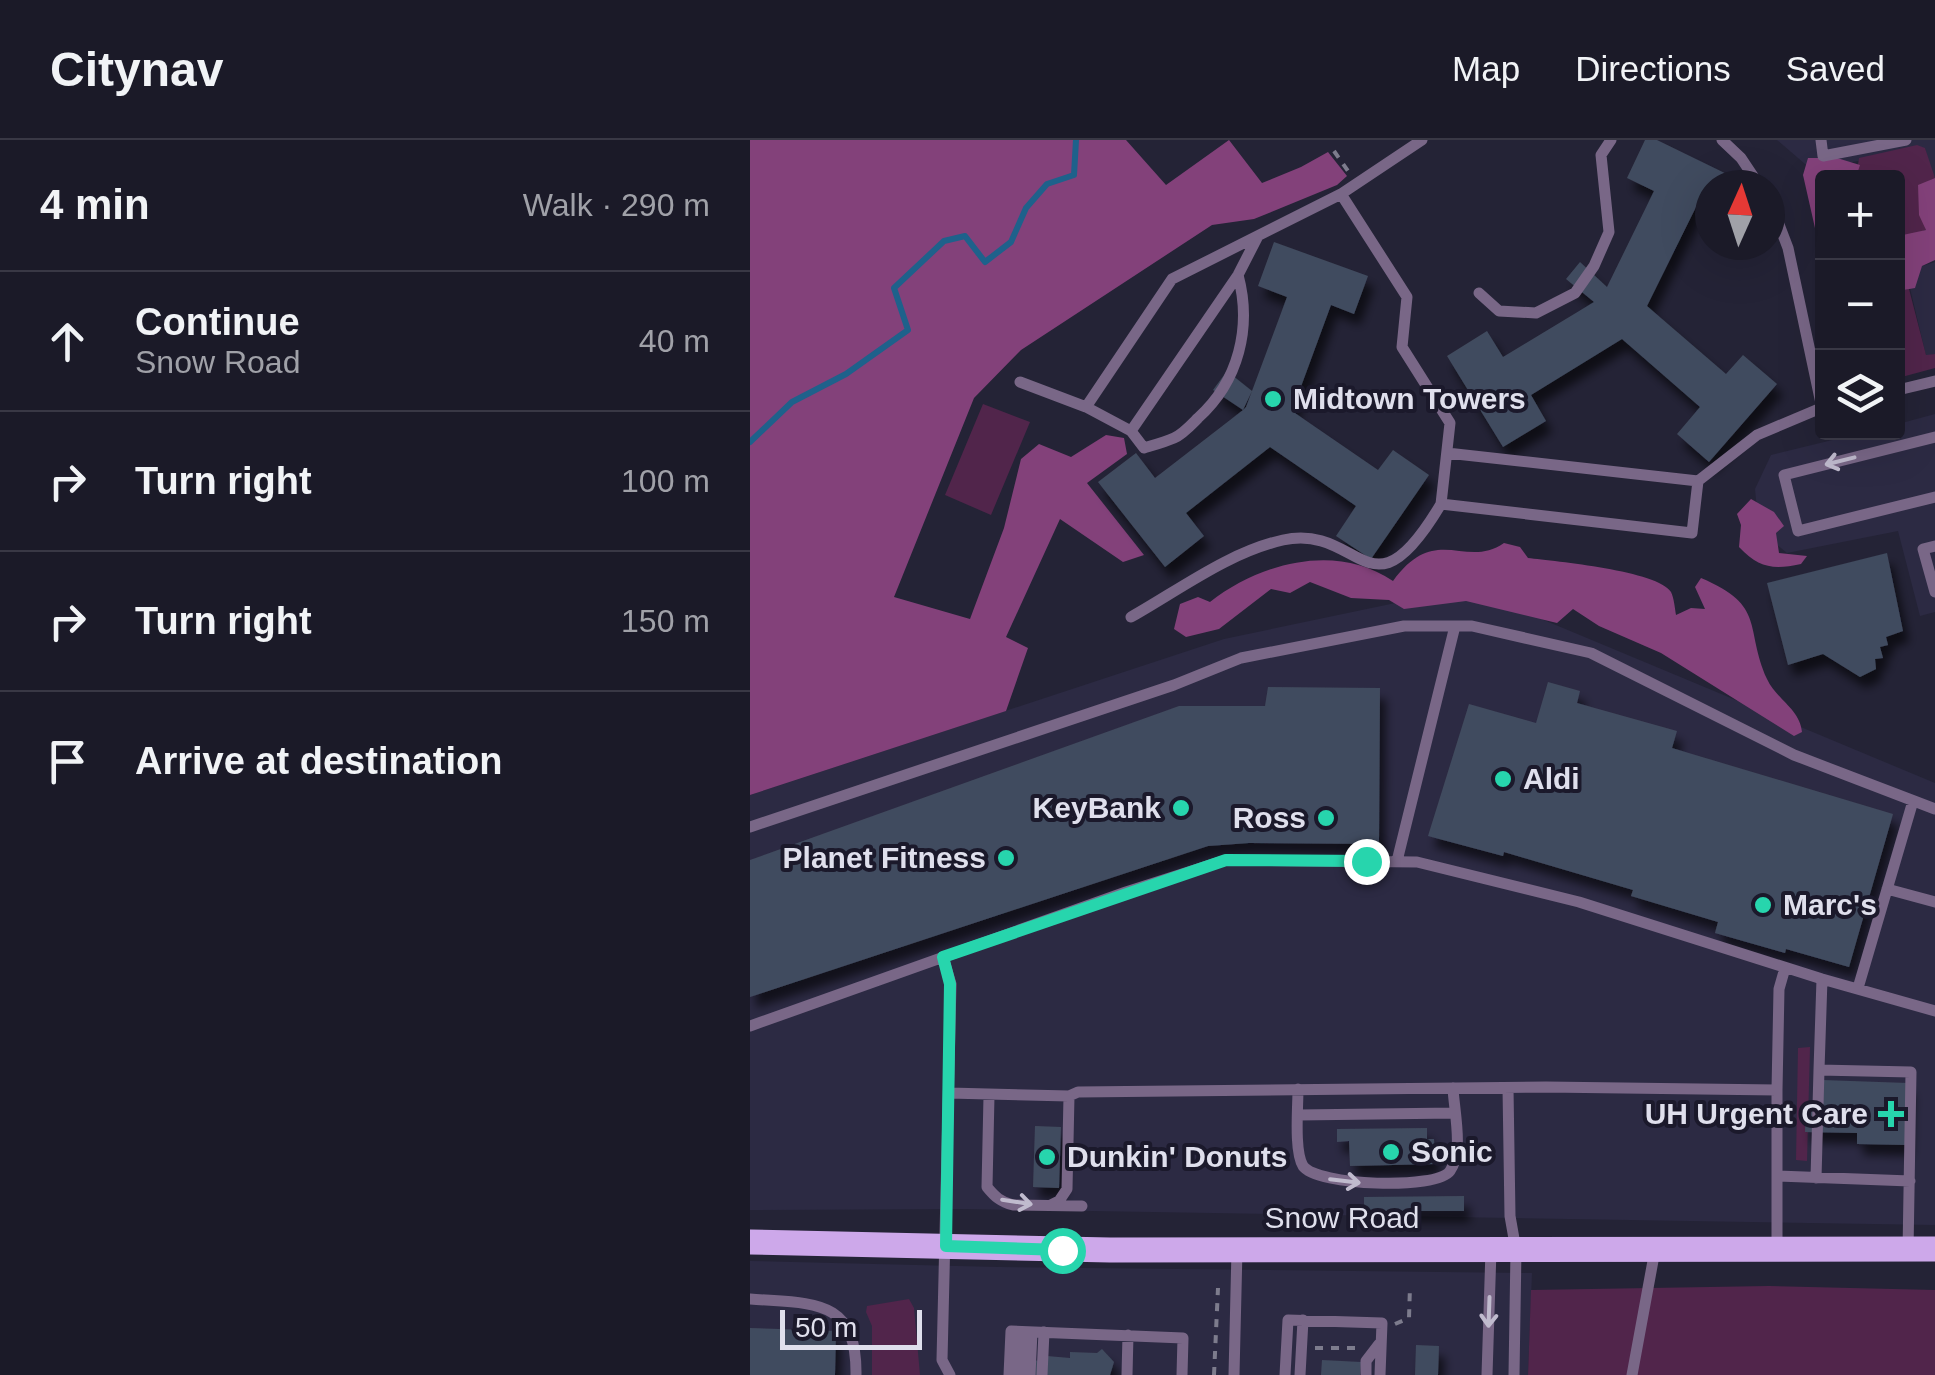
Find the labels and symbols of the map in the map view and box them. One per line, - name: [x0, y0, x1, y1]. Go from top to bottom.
- north arrow: [1695, 170, 1785, 260]
- place label: Midtown Towers: [1293, 382, 1526, 415]
- marker: Midtown Towers: [1262, 388, 1284, 410]
- one-way arrow: [1825, 452, 1856, 471]
- place label: Aldi: [1523, 762, 1580, 795]
- marker: Aldi: [1492, 768, 1514, 790]
- place label: KeyBank: [1033, 791, 1161, 824]
- marker: KeyBank: [1170, 797, 1192, 819]
- place label: Ross: [1233, 801, 1306, 834]
- marker: Ross: [1315, 807, 1337, 829]
- route end: [1344, 839, 1390, 885]
- place label: Planet Fitness: [783, 841, 986, 874]
- marker: Planet Fitness: [995, 847, 1017, 869]
- place label: Marc's: [1783, 888, 1877, 921]
- marker: Marc's: [1752, 894, 1774, 916]
- place label: UH Urgent Care: [1645, 1097, 1868, 1130]
- marker: UH Urgent Care: [1878, 1101, 1904, 1127]
- place label: Sonic: [1411, 1135, 1493, 1168]
- place label: Dunkin' Donuts: [1067, 1140, 1287, 1173]
- marker: Sonic: [1380, 1141, 1402, 1163]
- marker: Dunkin' Donuts: [1036, 1146, 1058, 1168]
- one-way arrow: [1328, 1172, 1360, 1190]
- one-way arrow: [1000, 1194, 1032, 1212]
- street label: Snow Road: [1264, 1201, 1420, 1234]
- route start: [1040, 1228, 1086, 1274]
- one-way arrow: [1480, 1296, 1499, 1328]
- scale bar: [780, 1305, 922, 1350]

